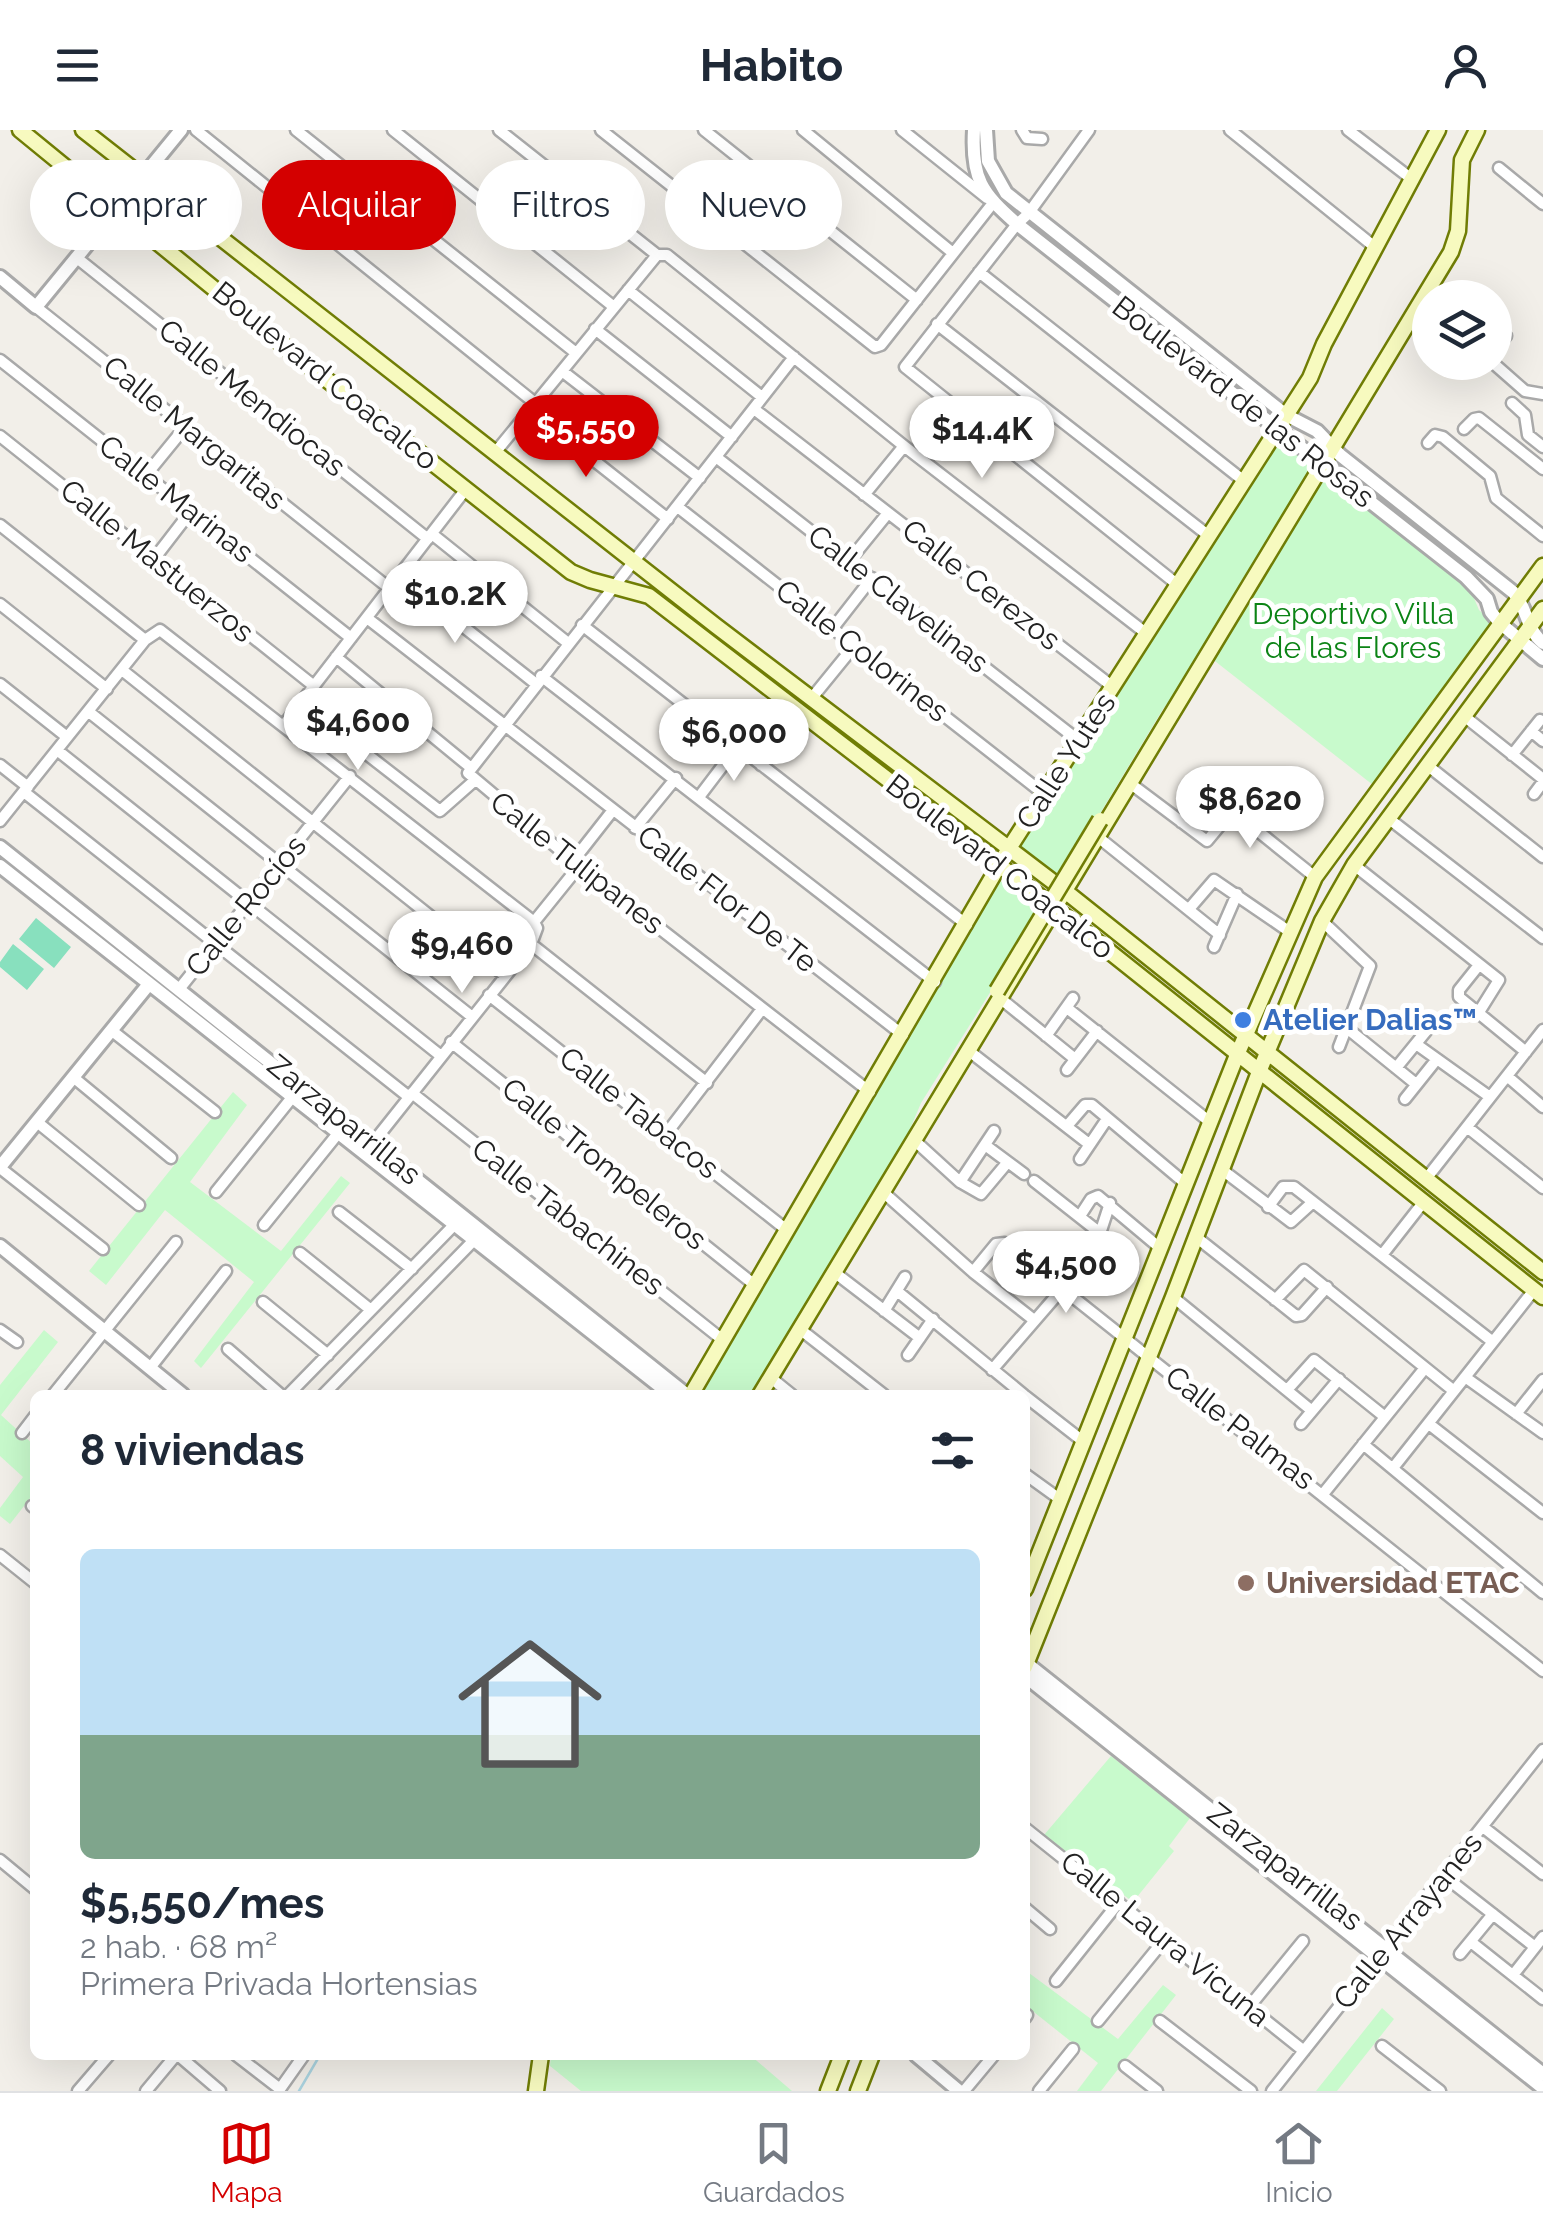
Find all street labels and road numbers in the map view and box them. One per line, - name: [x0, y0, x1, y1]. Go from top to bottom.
- street label: Boulevard Coacalco: [206, 274, 445, 477]
- street label: Boulevard de las Rosas: [1106, 289, 1381, 515]
- street label: Calle Mendiocas: [152, 312, 353, 484]
- street label: Calle Margaritas: [96, 349, 292, 517]
- street label: Calle Marinas: [92, 427, 261, 570]
- street label: Calle Mastuerzos: [54, 472, 261, 649]
- street label: Calle Cerezos: [895, 512, 1067, 657]
- street label: Calle Clavelinas: [801, 517, 995, 680]
- street label: Calle Colorines: [769, 572, 956, 729]
- street label: Calle Yutes: [1009, 686, 1122, 835]
- street label: Boulevard Coacalco: [879, 767, 1121, 966]
- street label: Calle Tulipanes: [484, 784, 671, 941]
- street label: Calle Flor De Te: [631, 818, 824, 980]
- street label: Calle Rocíos: [178, 828, 313, 983]
- street label: Calle Tabacos: [553, 1040, 726, 1186]
- street label: Zarzaparrillas: [261, 1047, 428, 1192]
- street label: Calle Trompeleros: [495, 1070, 714, 1257]
- street label: Calle Tabachines: [465, 1131, 671, 1302]
- street label: Calle Palmas: [1159, 1358, 1322, 1497]
- street label: Zarzaparrillas: [1201, 1795, 1370, 1938]
- street label: Calle Arrayanes: [1326, 1826, 1489, 2016]
- street label: Calle Laura Vicuna: [1054, 1844, 1277, 2034]

